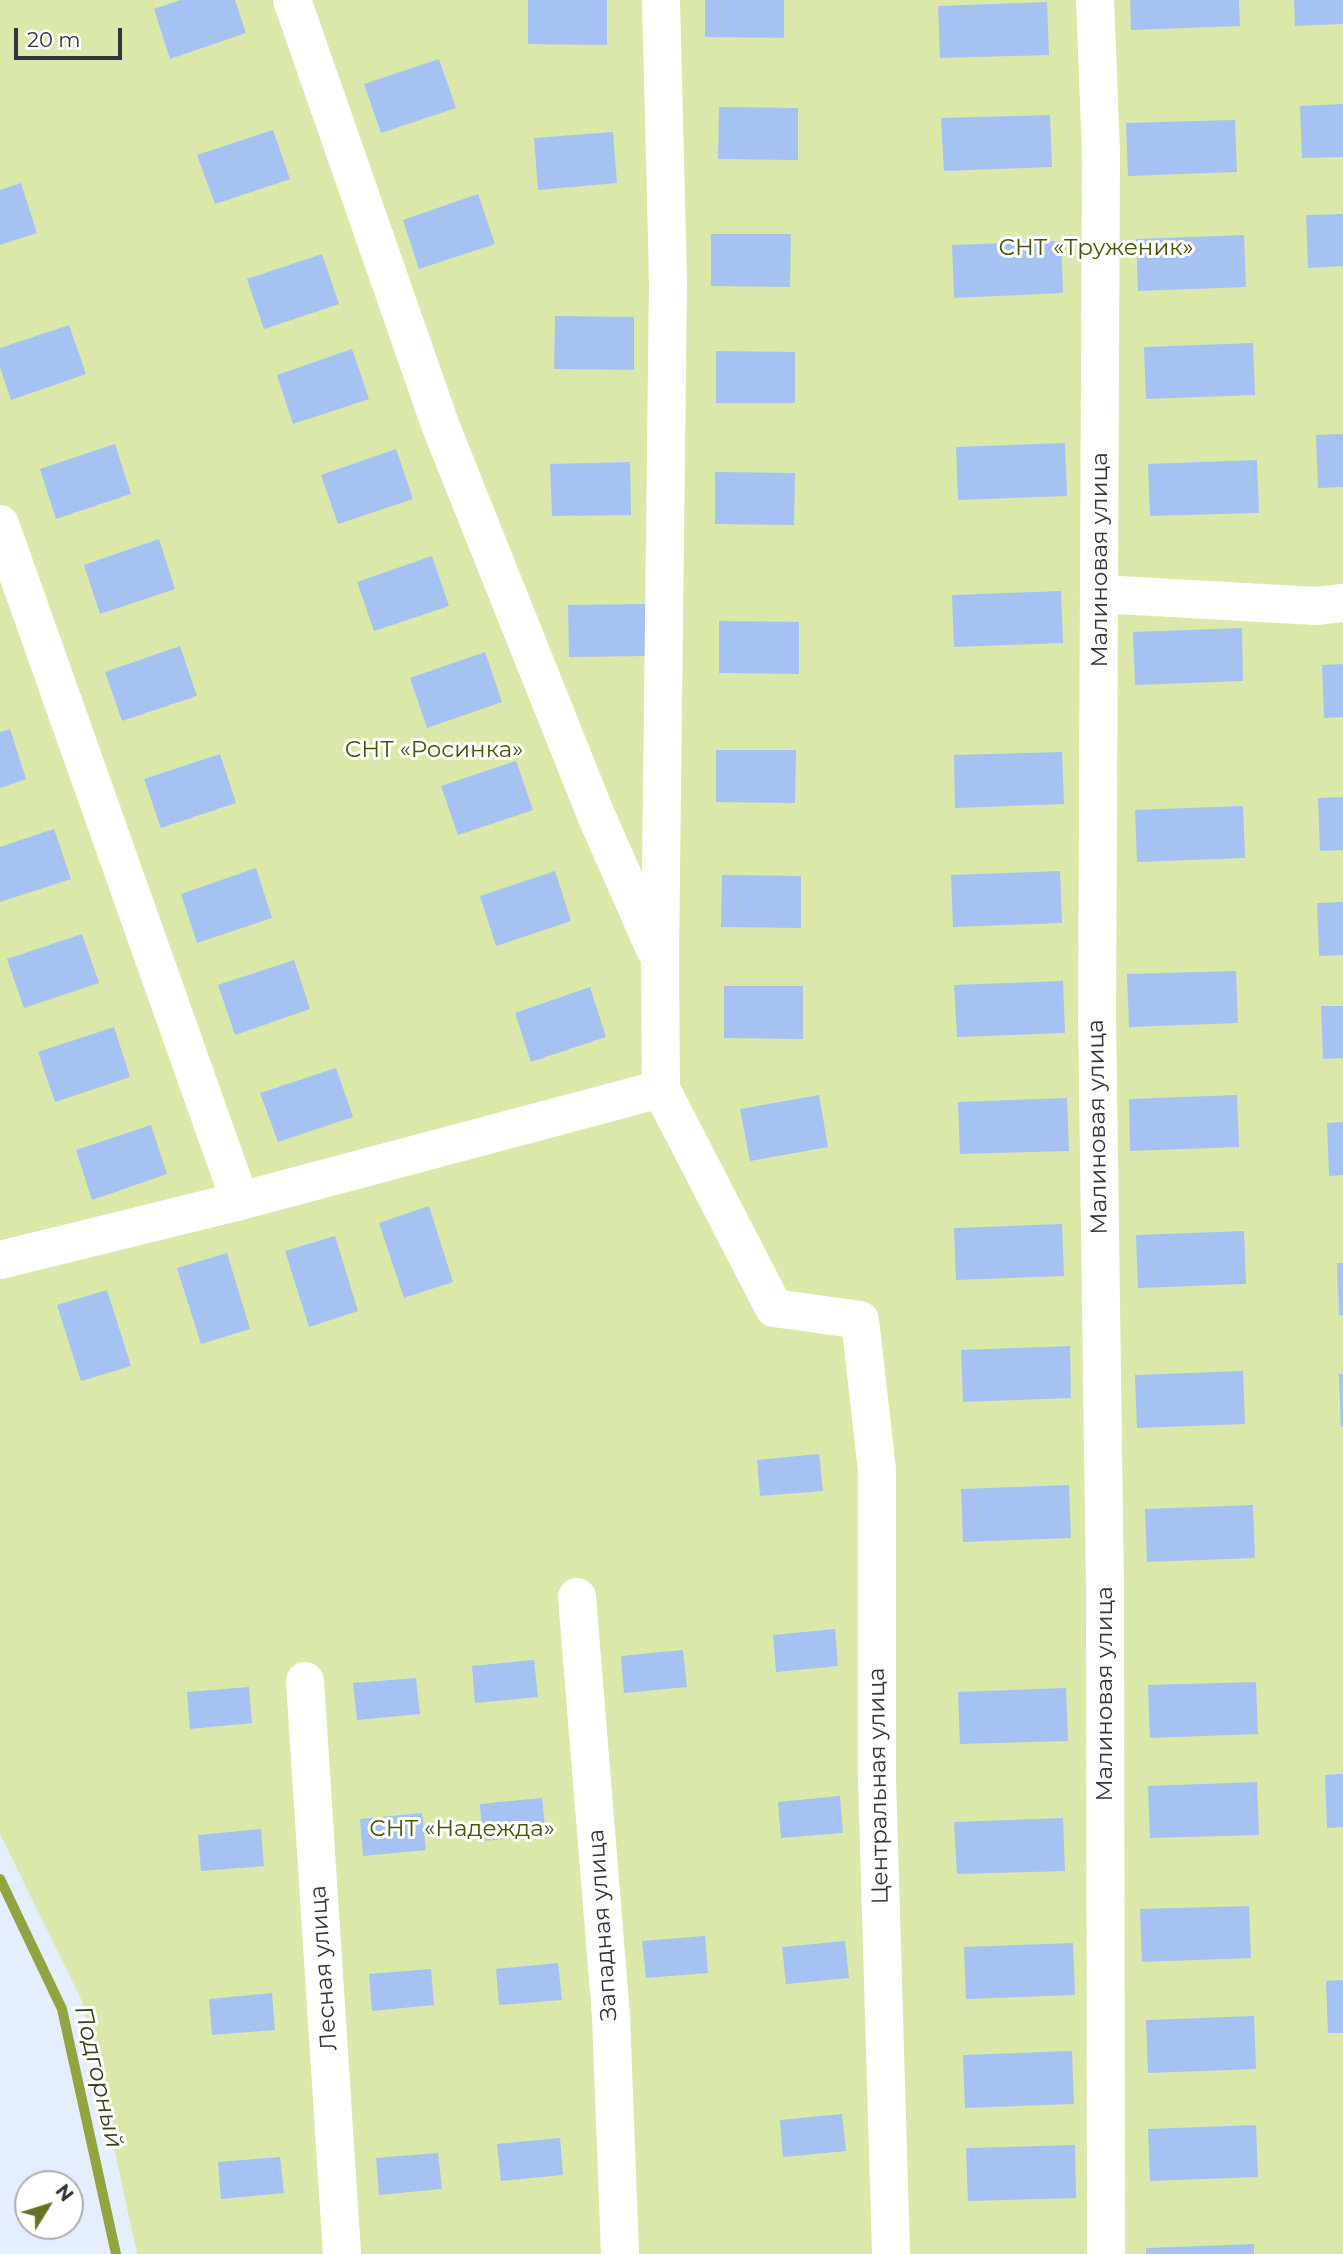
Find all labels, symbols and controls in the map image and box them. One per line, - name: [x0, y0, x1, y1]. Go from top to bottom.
- scale bar: [18, 14, 126, 58]
- text: 20 m: [27, 27, 81, 52]
- park label: СНТ «Труженик»: [998, 234, 1194, 262]
- street label: Малиновая улица: [1086, 452, 1114, 668]
- park label: СНТ «Росинка»: [345, 736, 523, 764]
- street label: Малиновая улица: [1082, 1019, 1114, 1235]
- street label: Малиновая улица: [1091, 1586, 1119, 1802]
- street label: Центральная улица: [863, 1667, 895, 1905]
- park label: СНТ «Надежда»: [369, 1815, 555, 1843]
- street label: Западная улица: [583, 1828, 623, 2022]
- street label: Лесная улица: [304, 1884, 344, 2052]
- water label: Подгорный: [68, 2003, 128, 2151]
- north arrow: [14, 2170, 84, 2240]
- text: N: [51, 2180, 78, 2206]

